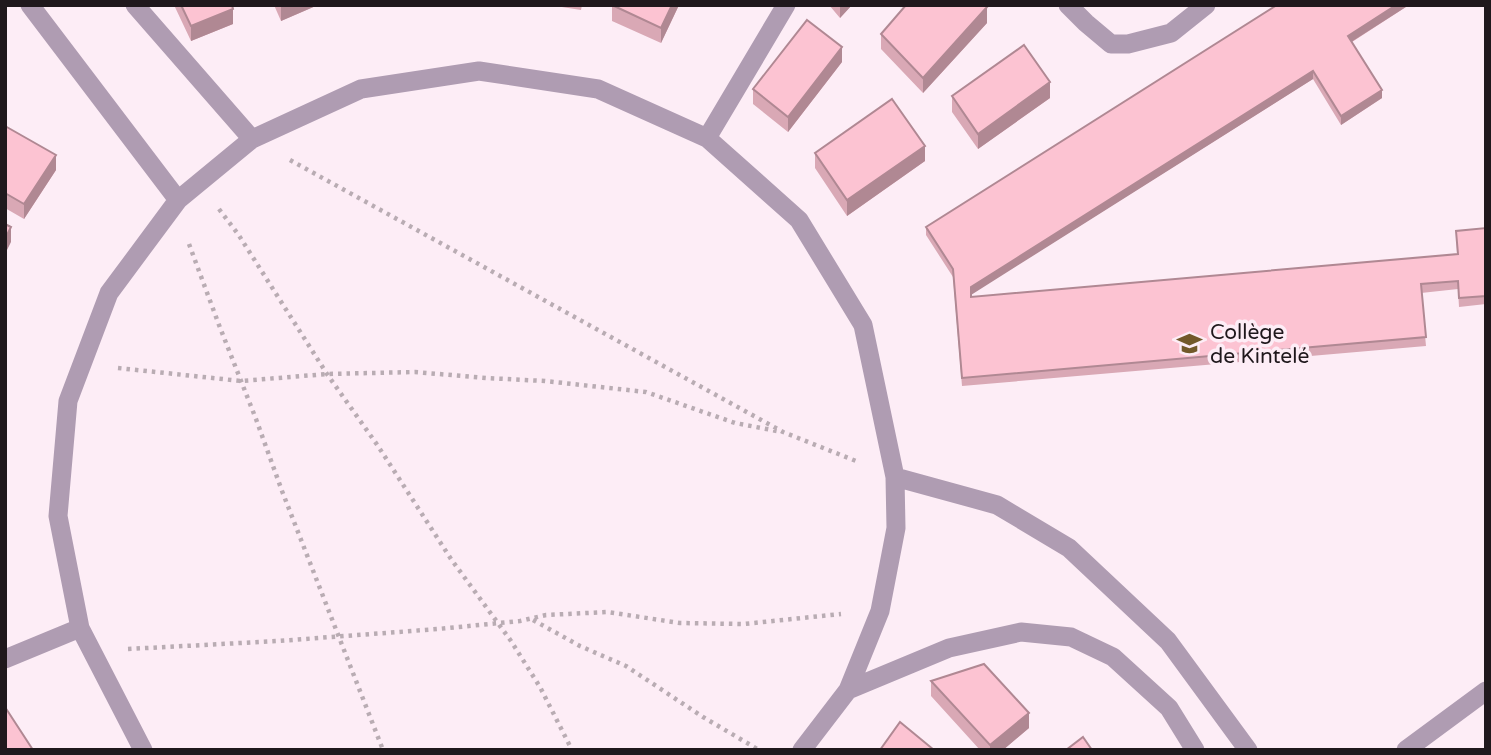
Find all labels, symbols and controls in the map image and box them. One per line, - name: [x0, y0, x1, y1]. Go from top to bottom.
- place label: Collège de Kintelé: [1210, 320, 1309, 369]
- school or university icon: Collège de Kintelé: [1176, 330, 1204, 358]

